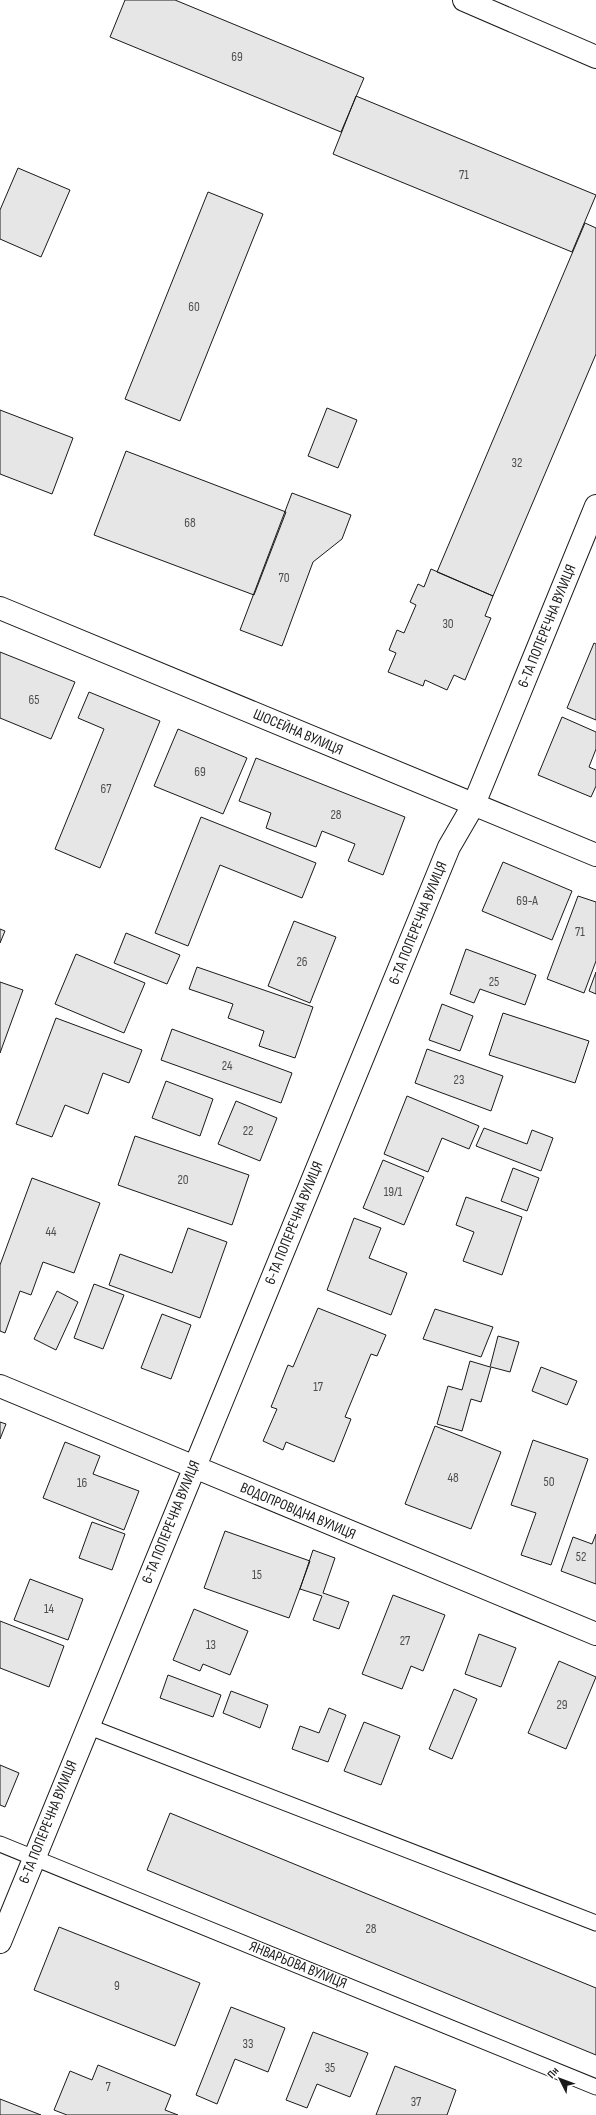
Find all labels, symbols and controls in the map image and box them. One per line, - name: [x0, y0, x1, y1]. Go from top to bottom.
- house number: 69: [231, 49, 243, 65]
- house number: 71: [459, 167, 469, 183]
- house number: 60: [188, 299, 200, 315]
- house number: 32: [512, 455, 522, 471]
- house number: 68: [184, 515, 196, 531]
- street label: 6-ТА ПОПЕРЕЧНА ВУЛИЦЯ: [514, 562, 580, 690]
- house number: 70: [279, 570, 290, 586]
- house number: 30: [442, 616, 454, 632]
- house number: 65: [29, 692, 39, 708]
- street label: ШОСЕЙНА ВУЛИЦЯ: [250, 705, 346, 759]
- house number: 69: [194, 764, 206, 780]
- house number: 67: [101, 781, 112, 797]
- house number: 28: [330, 807, 342, 823]
- street label: 6-ТА ПОПЕРЕЧНА ВУЛИЦЯ: [385, 859, 451, 987]
- house number: 69-А: [516, 893, 538, 909]
- house number: 71: [575, 924, 585, 940]
- house number: 26: [296, 954, 308, 970]
- house number: 25: [489, 974, 499, 990]
- house number: 24: [222, 1058, 233, 1074]
- house number: 23: [454, 1072, 464, 1088]
- house number: 22: [243, 1123, 253, 1139]
- street label: 6-ТА ПОПЕРЕЧНА ВУЛИЦЯ: [261, 1159, 327, 1287]
- house number: 20: [177, 1172, 189, 1188]
- house number: 19/1: [384, 1184, 403, 1200]
- house number: 44: [46, 1224, 57, 1240]
- house number: 17: [313, 1379, 324, 1395]
- street label: 6-ТА ПОПЕРЕЧНА ВУЛИЦЯ: [138, 1458, 204, 1586]
- house number: 48: [447, 1470, 459, 1486]
- house number: 50: [543, 1474, 555, 1490]
- house number: 16: [77, 1475, 87, 1491]
- street label: ВОДОПРОВІДНА ВУЛИЦЯ: [237, 1478, 359, 1544]
- house number: 52: [576, 1549, 586, 1565]
- house number: 15: [252, 1567, 262, 1583]
- house number: 14: [44, 1601, 55, 1617]
- house number: 27: [400, 1633, 411, 1649]
- house number: 13: [206, 1637, 216, 1653]
- house number: 29: [556, 1697, 568, 1713]
- street label: 6-ТА ПОПЕРЕЧНА ВУЛИЦЯ: [15, 1758, 81, 1886]
- house number: 28: [365, 1921, 377, 1937]
- street label: ЯНВАРЬОВА ВУЛИЦЯ: [246, 1937, 350, 1993]
- house number: 9: [114, 1978, 120, 1994]
- house number: 33: [243, 2036, 253, 2052]
- north arrow: [540, 2059, 580, 2099]
- house number: 35: [325, 2060, 335, 2076]
- text: Пн: [545, 2064, 561, 2081]
- house number: 7: [105, 2079, 111, 2095]
- house number: 37: [411, 2094, 422, 2110]

